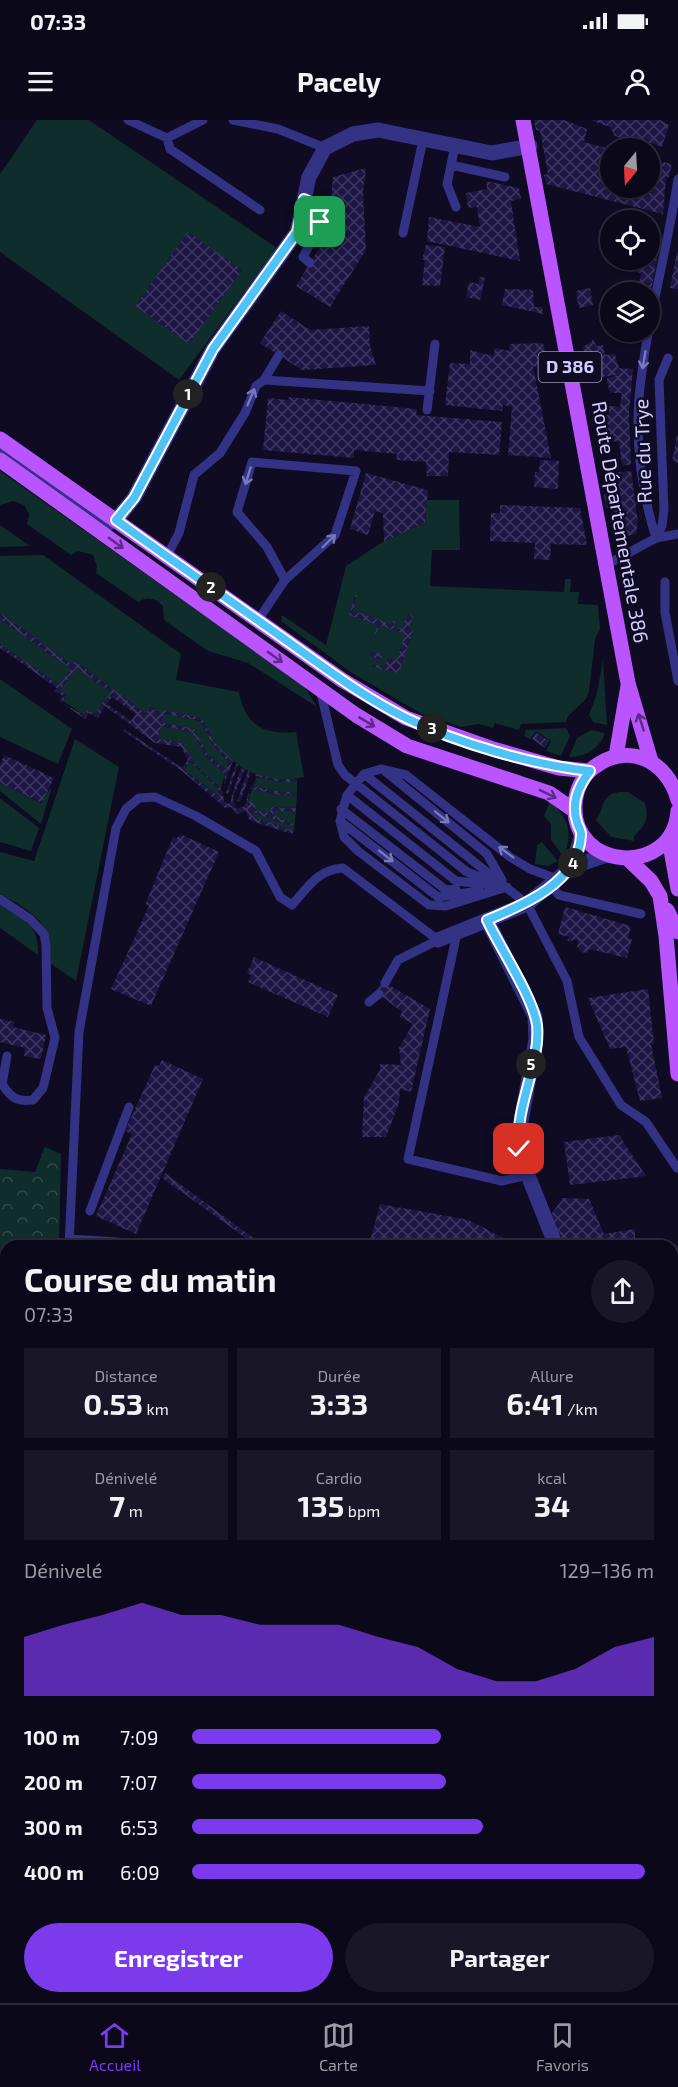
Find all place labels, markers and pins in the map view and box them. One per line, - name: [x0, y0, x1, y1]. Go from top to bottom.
- pin: [294, 196, 345, 247]
- pin: 1: [173, 379, 203, 409]
- pin: 2: [196, 572, 226, 602]
- pin: 3: [417, 713, 447, 743]
- pin: 4: [558, 848, 588, 878]
- pin: 5: [516, 1049, 546, 1079]
- pin: [493, 1123, 544, 1174]

